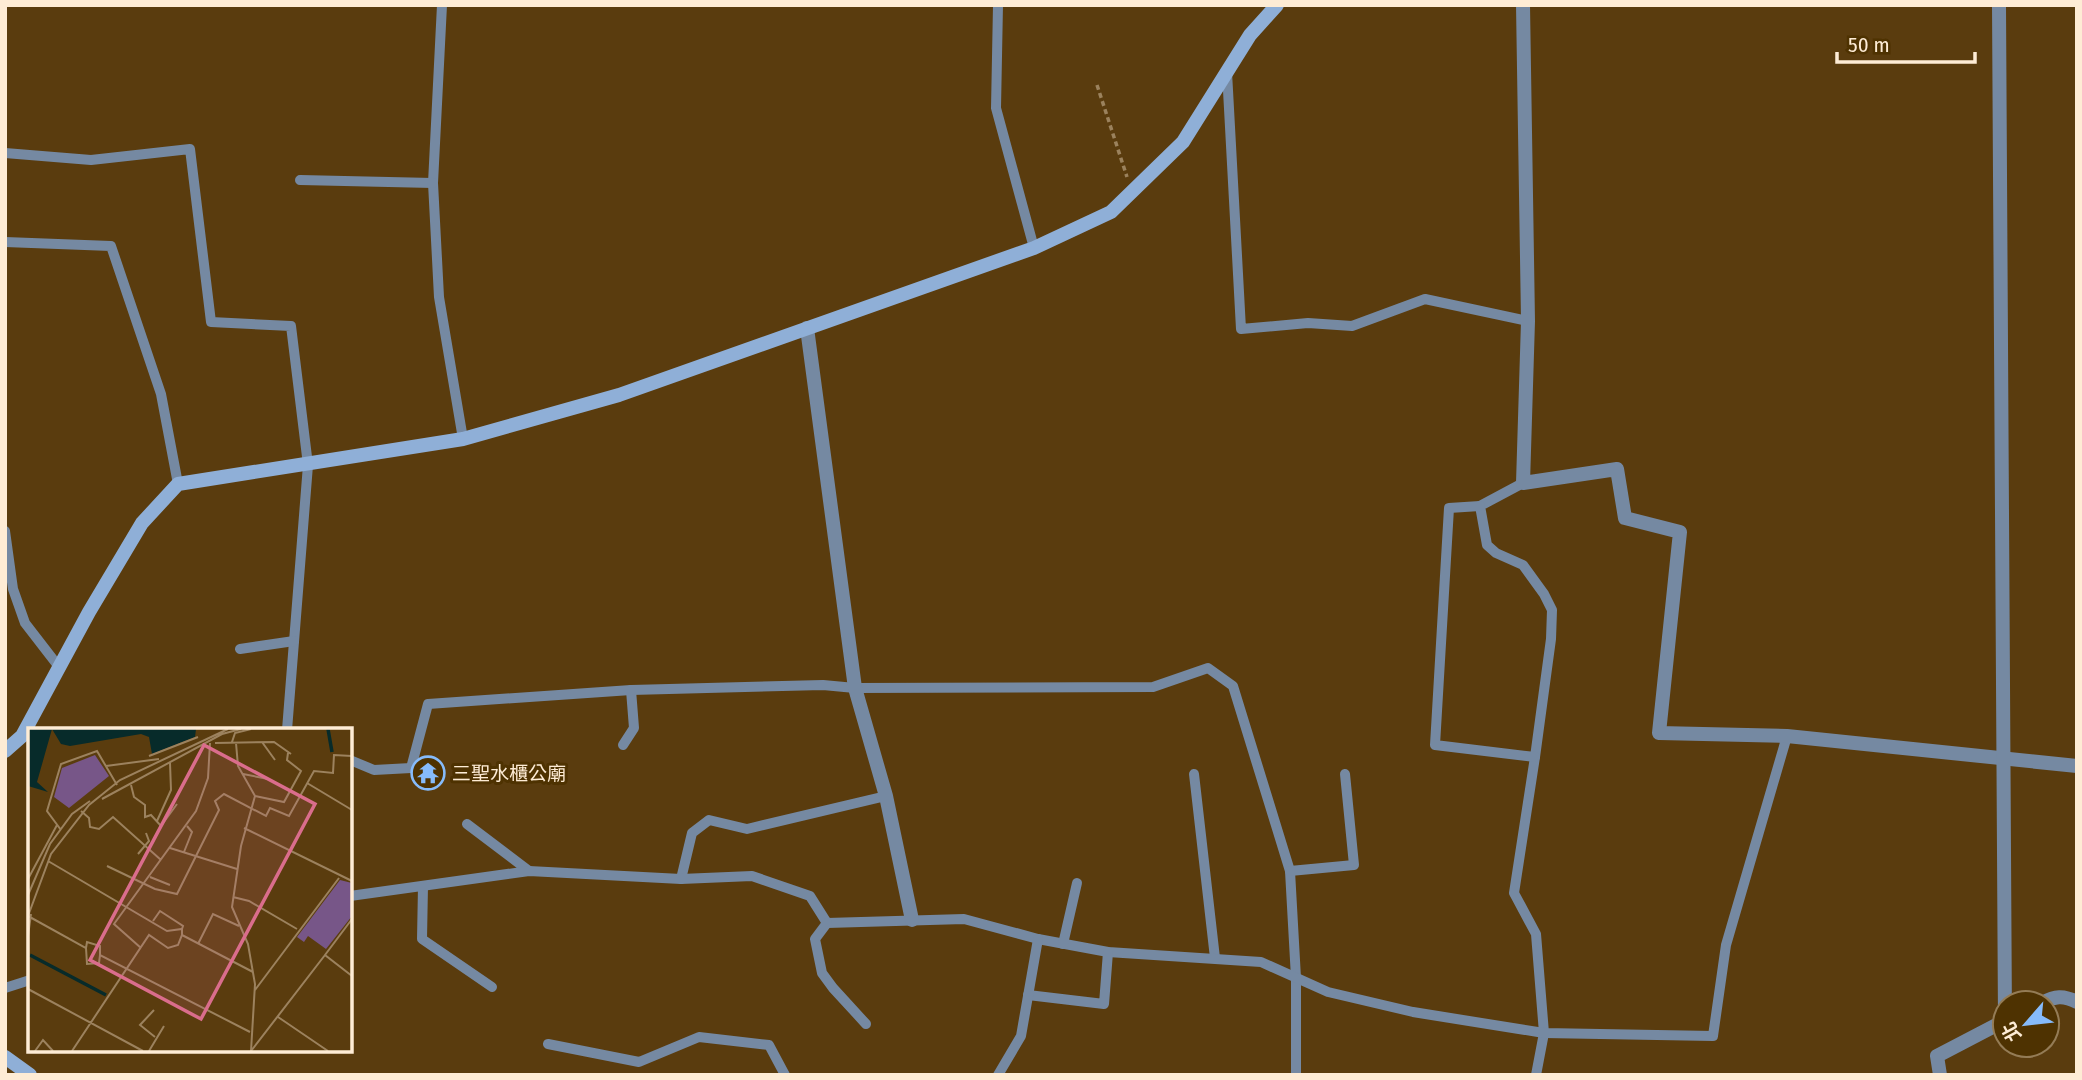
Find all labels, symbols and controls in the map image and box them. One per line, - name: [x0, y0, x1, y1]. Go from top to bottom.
- scale bar: [1837, 21, 1975, 65]
- text: 50 m: [1848, 32, 1890, 58]
- inset map: [28, 728, 352, 1052]
- temple icon: 三聖水櫃公廟: [409, 754, 447, 792]
- place label: 三聖水櫃公廟: [452, 762, 566, 785]
- north arrow: [1991, 989, 2061, 1059]
- text: 北: [1997, 1018, 2026, 1046]

